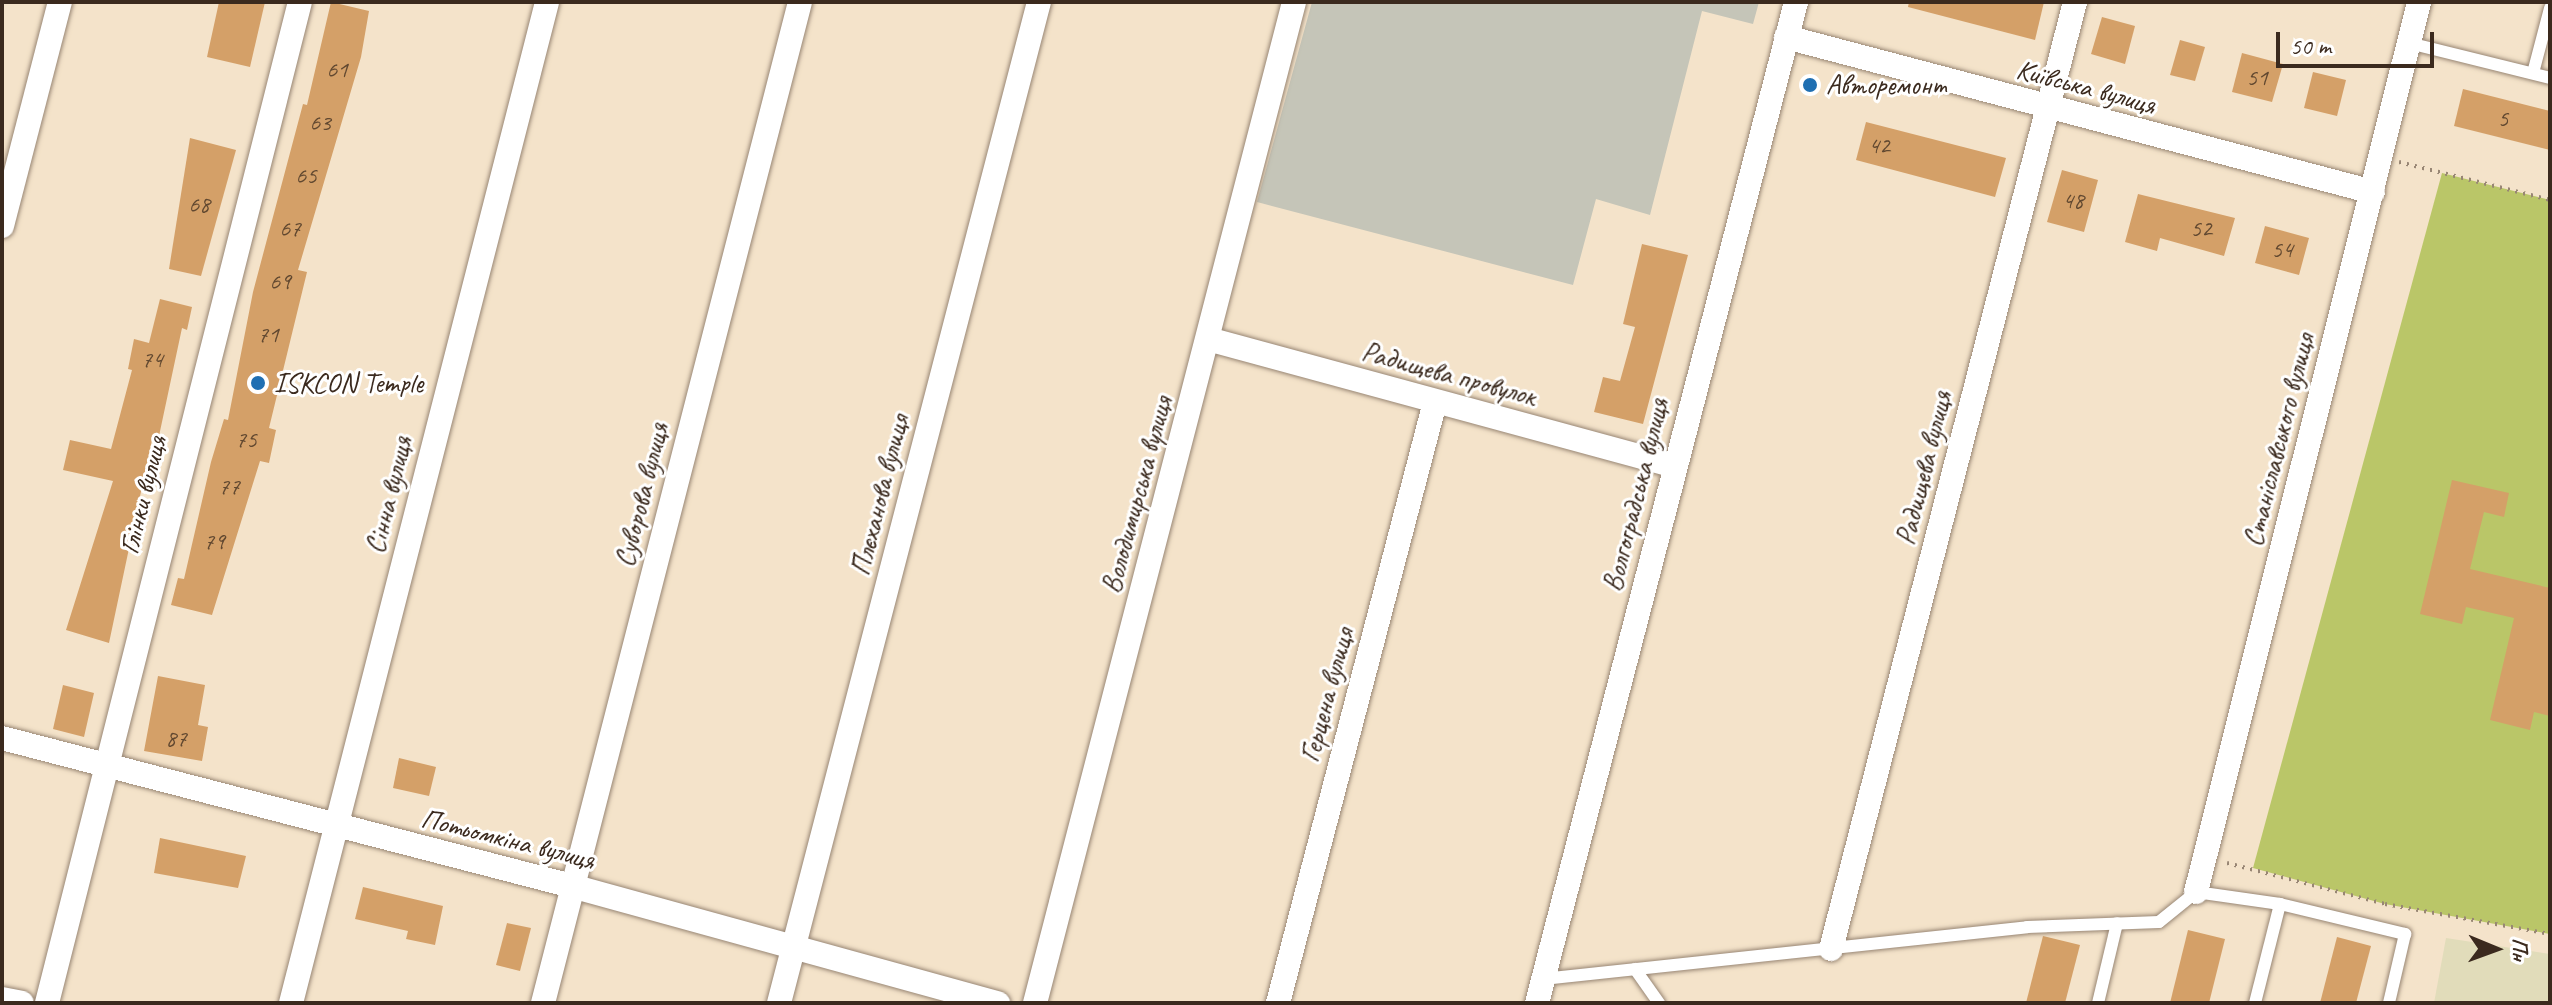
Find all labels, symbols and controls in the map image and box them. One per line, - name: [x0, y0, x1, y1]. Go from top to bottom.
- scale bar: [2280, 16, 2438, 66]
- text: 50 m: [2290, 31, 2331, 61]
- street label: Київська вулиця: [2012, 52, 2160, 122]
- house number: 61: [326, 56, 348, 84]
- house number: 51: [2246, 64, 2268, 92]
- place label: Авторемонт: [1826, 68, 1947, 102]
- marker: Авторемонт: [1801, 76, 1819, 94]
- house number: 5: [2498, 105, 2508, 133]
- house number: 63: [309, 109, 331, 137]
- house number: 42: [1868, 132, 1890, 160]
- house number: 65: [295, 162, 317, 190]
- house number: 48: [2062, 187, 2084, 215]
- house number: 68: [188, 191, 210, 219]
- house number: 67: [279, 215, 301, 243]
- house number: 52: [2190, 215, 2212, 243]
- house number: 54: [2271, 236, 2293, 264]
- house number: 69: [269, 268, 291, 296]
- house number: 71: [257, 321, 279, 349]
- street label: Станіславського вулиця: [2236, 330, 2322, 550]
- street label: Радищева провулок: [1358, 335, 1540, 413]
- house number: 74: [141, 346, 163, 374]
- place label: ISKCON Temple: [274, 366, 423, 400]
- marker: ISKCON Temple: [249, 374, 267, 392]
- street label: Радищева вулиця: [1888, 387, 1960, 549]
- street label: Володимирська вулиця: [1094, 392, 1180, 598]
- street label: Волгоградська вулиця: [1596, 395, 1676, 595]
- street label: Плєханова вулиця: [844, 411, 916, 579]
- street label: Суворова вулиця: [608, 419, 676, 571]
- house number: 75: [235, 426, 257, 454]
- street label: Глінки вулиця: [112, 432, 174, 558]
- street label: Сінна вулиця: [358, 433, 420, 557]
- house number: 77: [218, 473, 240, 501]
- house number: 79: [203, 528, 225, 556]
- street label: Герцена вулиця: [1293, 624, 1361, 766]
- house number: 87: [165, 725, 187, 753]
- street label: Потьомкіна вулиця: [417, 801, 599, 877]
- north arrow: [2456, 909, 2536, 989]
- text: Пн: [2506, 938, 2534, 961]

